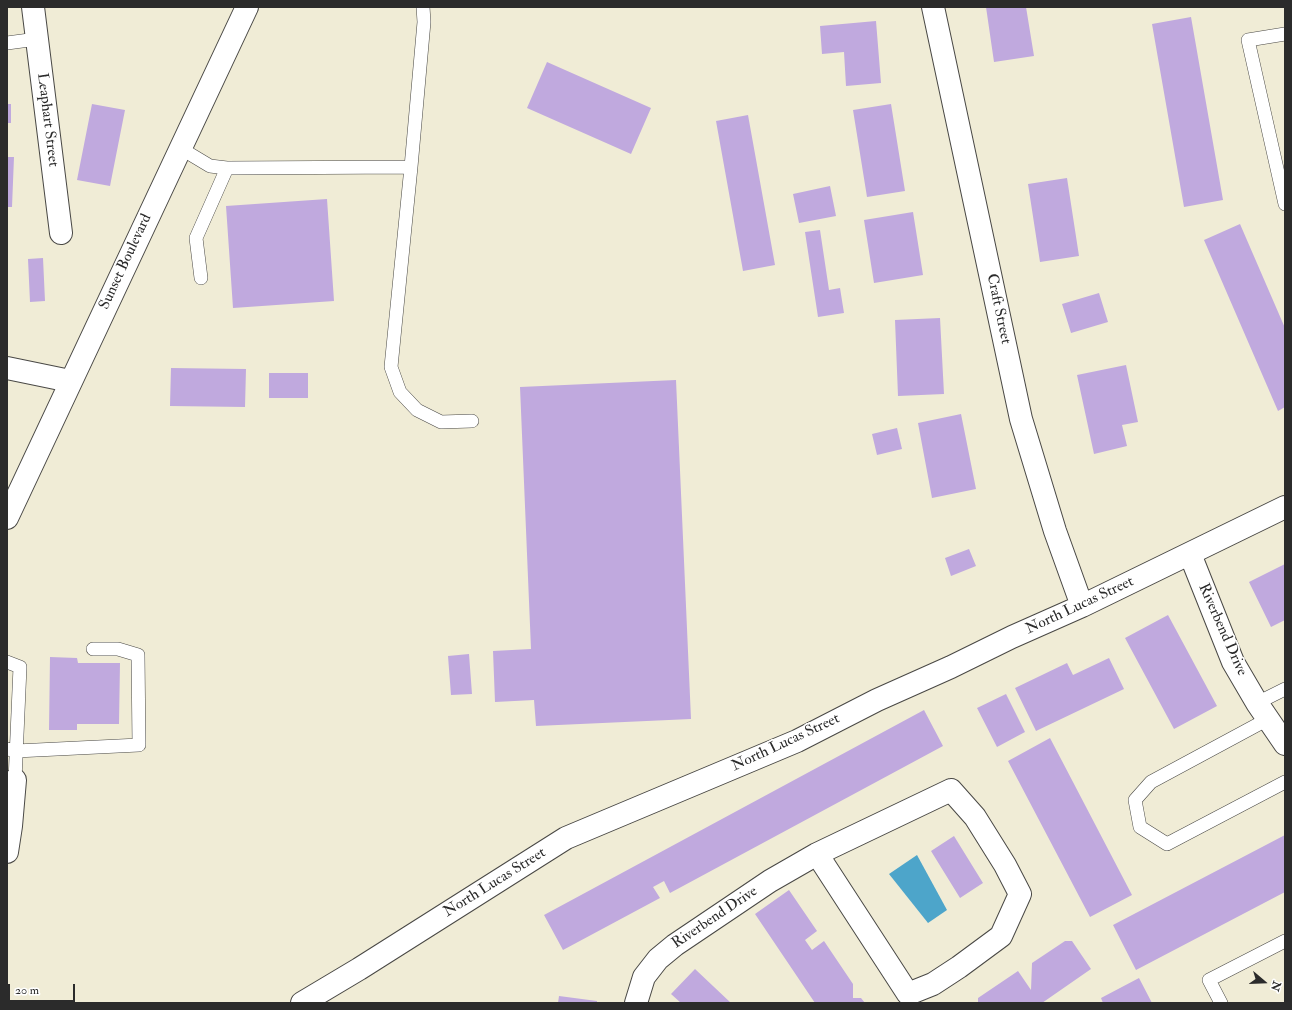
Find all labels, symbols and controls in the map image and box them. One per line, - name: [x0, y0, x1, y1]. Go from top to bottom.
- street label: Leaphart Street: [32, 72, 62, 168]
- street label: Sunset Boulevard: [96, 211, 156, 313]
- street label: Craft Street: [982, 272, 1014, 346]
- street label: North Lucas Street: [1023, 573, 1137, 639]
- street label: Riverbend Drive: [1194, 581, 1250, 679]
- street label: North Lucas Street: [729, 710, 843, 776]
- street label: North Lucas Street: [441, 844, 549, 922]
- street label: Riverbend Drive: [669, 883, 761, 953]
- north arrow: [1244, 962, 1284, 1002]
- scale bar: [10, 976, 77, 1002]
- text: N: [1268, 979, 1284, 993]
- text: 20 m: [15, 983, 39, 998]

